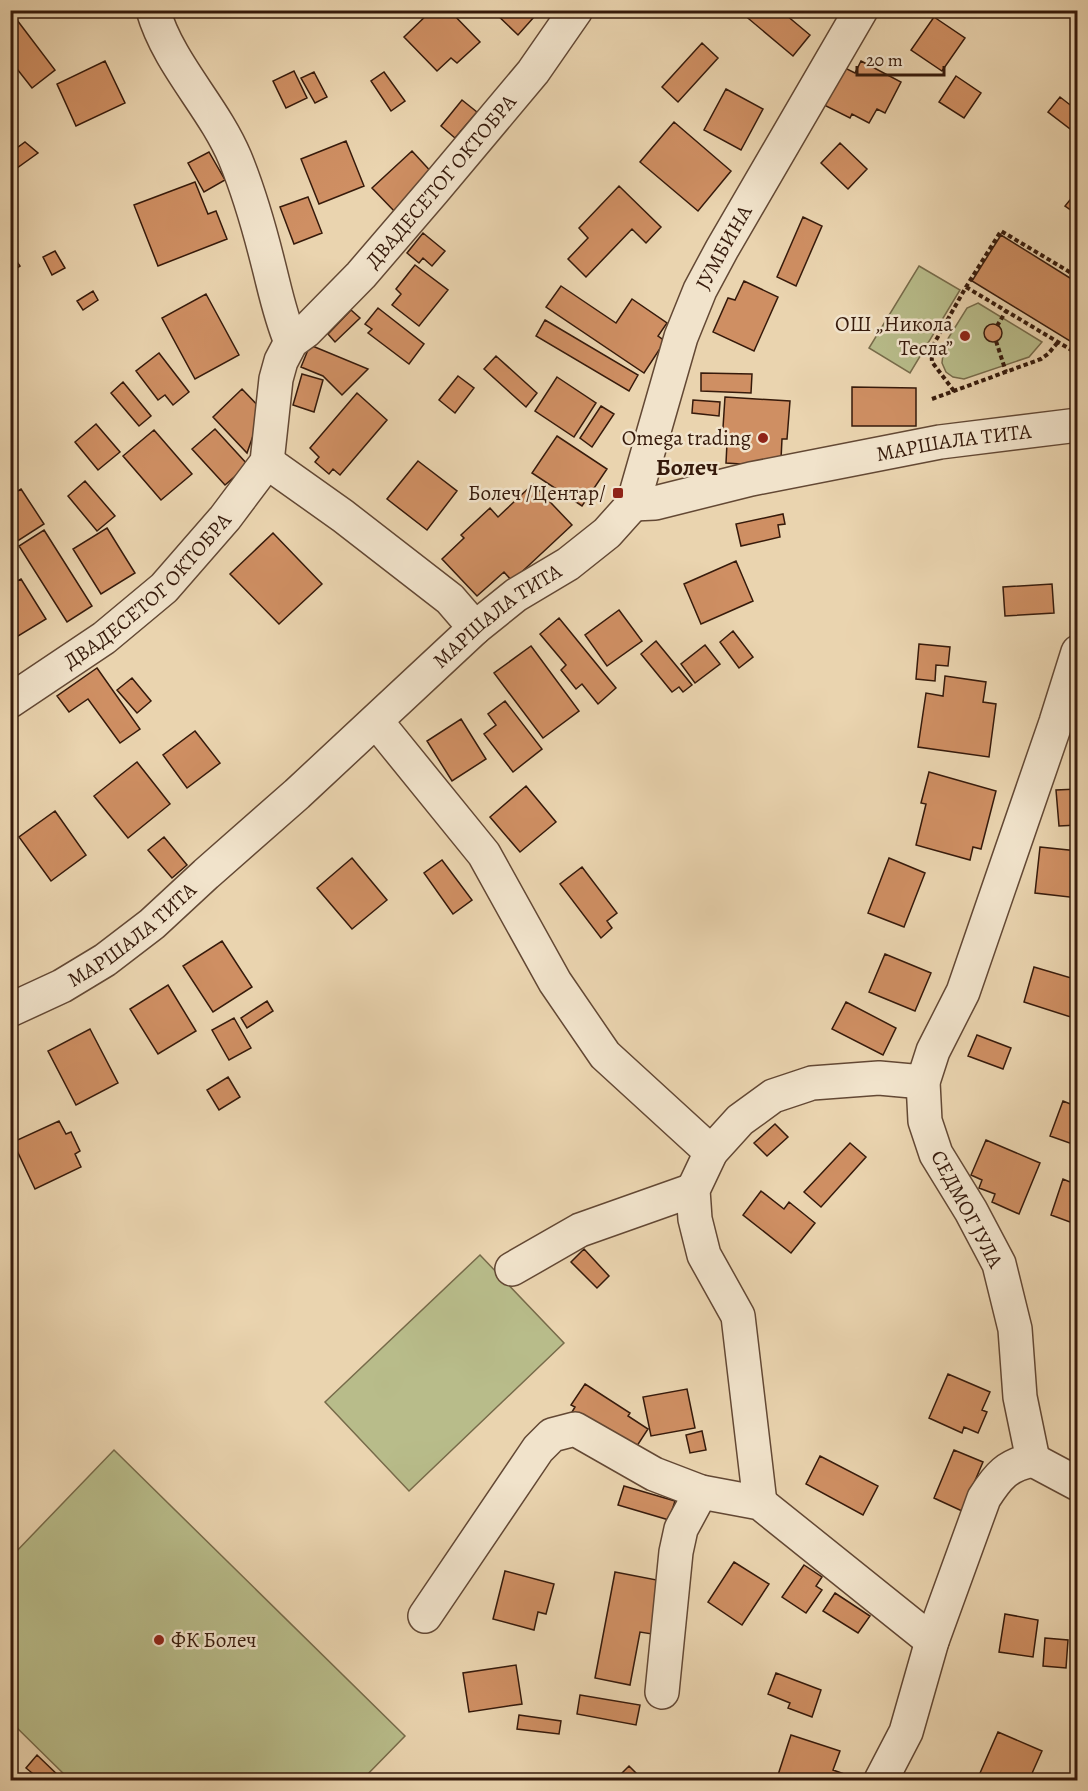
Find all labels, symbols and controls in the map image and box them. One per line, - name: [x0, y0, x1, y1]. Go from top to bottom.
- scale bar: [857, 39, 944, 77]
- text: 20 m: [866, 48, 903, 72]
- street label: ДВАДЕСЕТОГ ОКТОБРА: [359, 88, 523, 274]
- street label: ЈУМБИНА: [689, 199, 759, 295]
- place label: ОШ „Никола Тесла”: [835, 310, 953, 362]
- marker: ОШ „Никола Тесла”: [958, 329, 972, 343]
- street label: МАРШАЛА ТИТА: [874, 417, 1033, 468]
- place label: Omega trading: [622, 424, 751, 452]
- marker: Omega trading: [756, 431, 770, 445]
- district label: Болеч: [656, 451, 718, 483]
- place label: Болеч /Центар/: [468, 479, 606, 507]
- marker: Болеч /Центар/: [611, 486, 625, 500]
- street label: ДВАДЕСЕТОГ ОКТОБРА: [58, 506, 238, 675]
- street label: МАРШАЛА ТИТА: [427, 557, 567, 674]
- street label: МАРШАЛА ТИТА: [62, 876, 203, 994]
- street label: СЕДМОГ ЈУЛА: [924, 1145, 1010, 1273]
- place label: ФК Болеч: [171, 1626, 257, 1654]
- marker: ФК Болеч: [152, 1633, 166, 1647]

